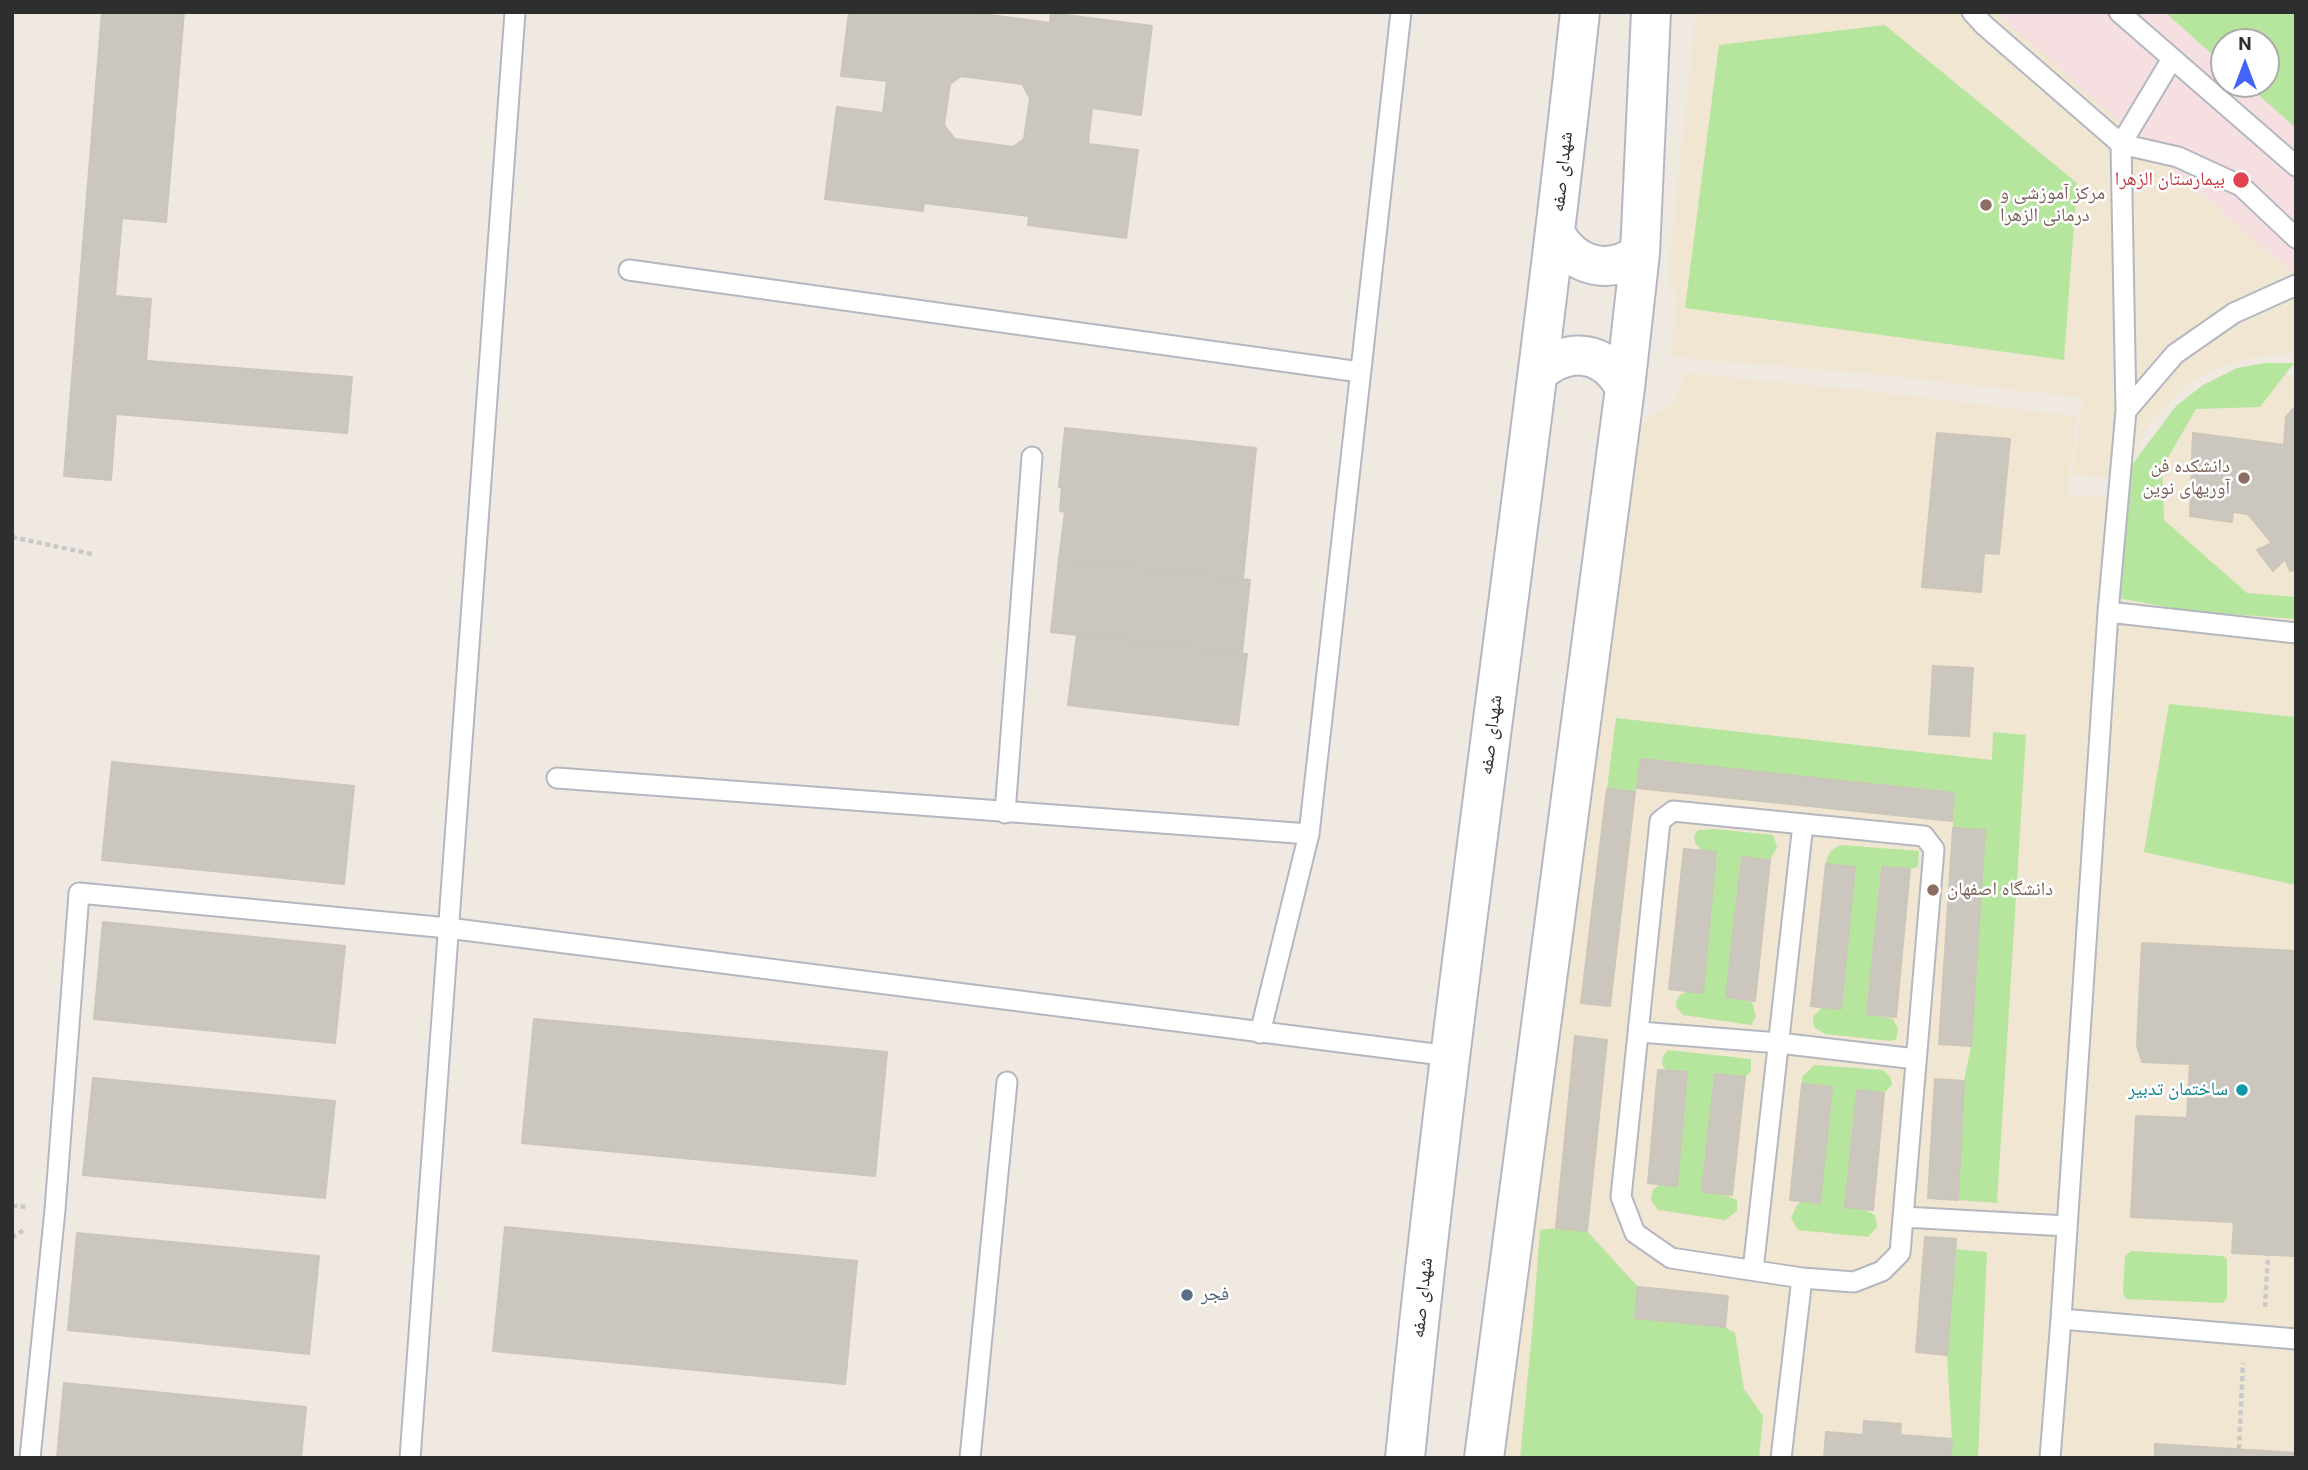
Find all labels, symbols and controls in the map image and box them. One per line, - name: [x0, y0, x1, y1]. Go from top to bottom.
- north arrow: [2210, 28, 2280, 98]
- text: N: [2238, 32, 2252, 55]
- street label: شهدای صفه: [1547, 131, 1579, 213]
- place label: بیمارستان الزهرا: [2115, 169, 2225, 191]
- marker: بیمارستان الزهرا: [2231, 170, 2251, 190]
- place label: مرکز آموزشی و درمانی الزهرا: [2000, 183, 2105, 227]
- marker: مرکز آموزشی و درمانی الزهرا: [1978, 197, 1994, 213]
- place label: دانشکده فن آوریهای نوین: [2142, 456, 2230, 500]
- marker: دانشکده فن آوریهای نوین: [2236, 470, 2252, 486]
- street label: شهدای صفه: [1476, 694, 1508, 776]
- place label: دانشگاه اصفهان: [1947, 879, 2053, 901]
- marker: دانشگاه اصفهان: [1925, 882, 1941, 898]
- place label: ساختمان تدبیر: [2128, 1079, 2228, 1101]
- marker: ساختمان تدبیر: [2234, 1082, 2250, 1098]
- street label: شهدای صفه: [1407, 1257, 1439, 1339]
- place label: فجر: [1201, 1284, 1229, 1306]
- marker: فجر: [1179, 1287, 1195, 1303]

